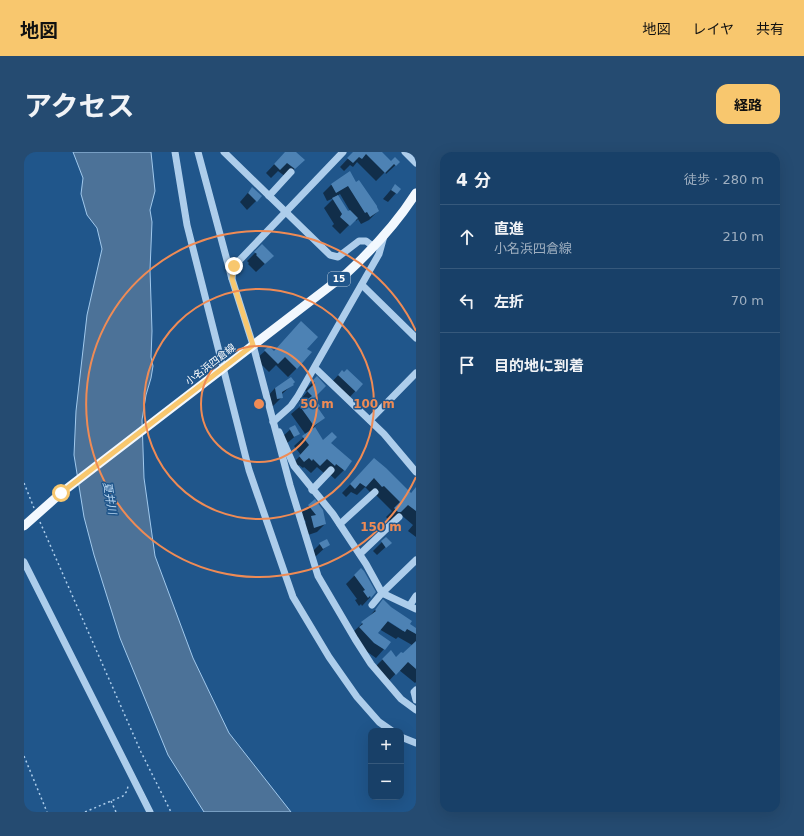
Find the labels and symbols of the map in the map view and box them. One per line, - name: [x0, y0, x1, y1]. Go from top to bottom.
- route end: [225, 257, 243, 275]
- road number: 15: [328, 272, 350, 286]
- street label: 小名浜四倉線: [183, 342, 237, 387]
- centre of rings: [252, 397, 266, 411]
- text: 50 m: [300, 397, 334, 411]
- text: 100 m: [353, 397, 395, 411]
- water label: 夏井川: [100, 481, 119, 516]
- route start: [52, 484, 70, 502]
- text: 150 m: [360, 520, 402, 534]

